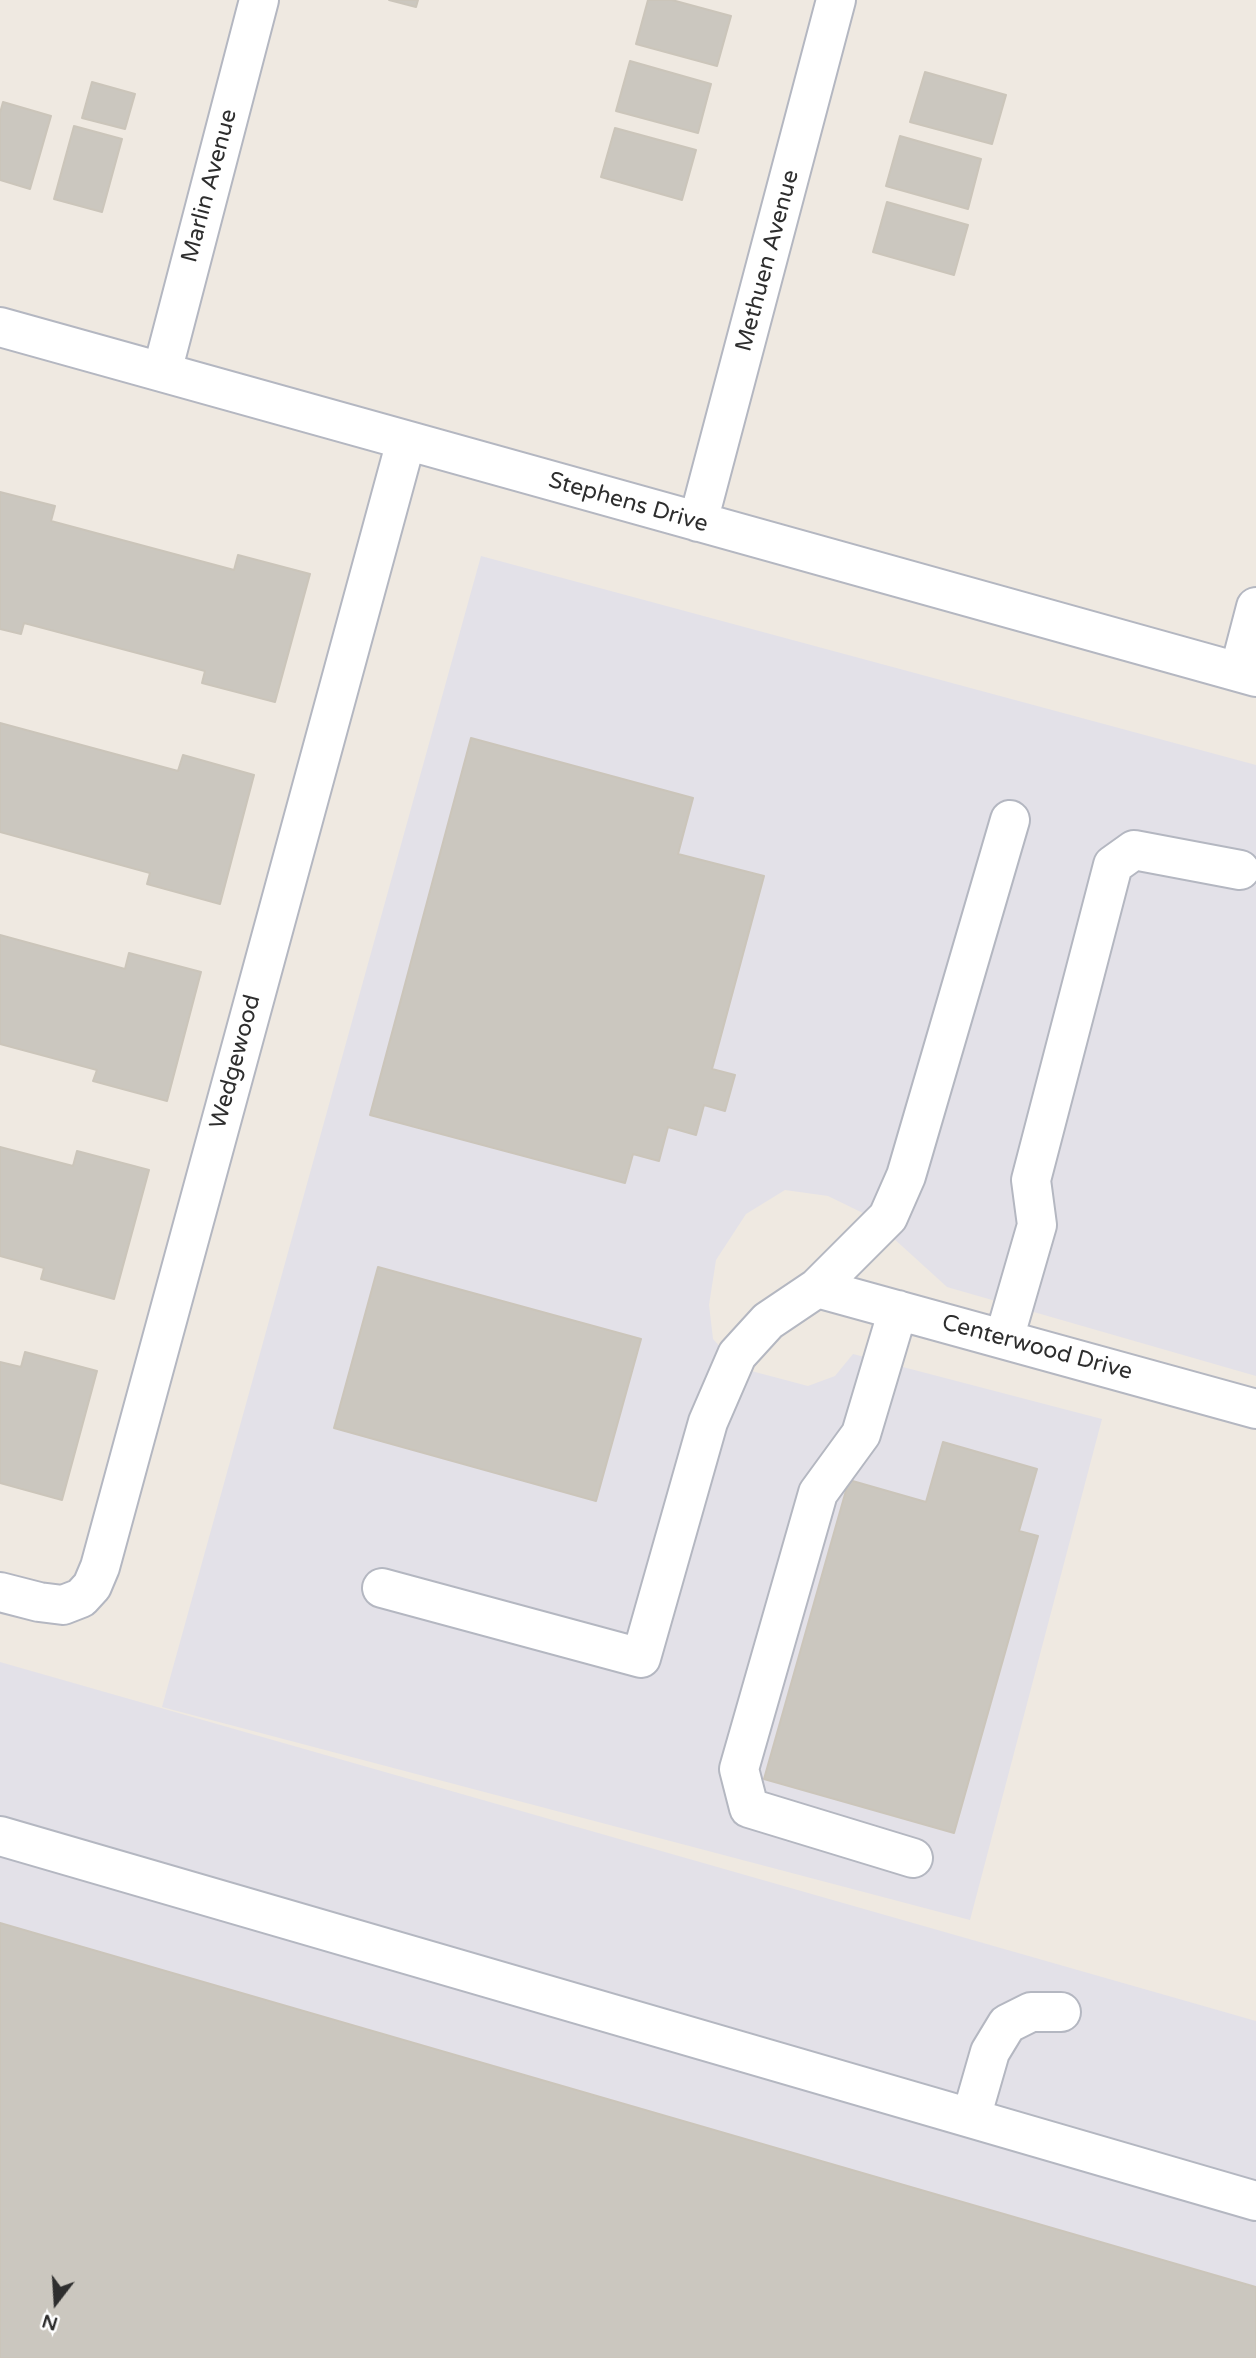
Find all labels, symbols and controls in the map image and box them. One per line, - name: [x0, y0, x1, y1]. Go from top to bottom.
- street label: Marlin Avenue: [176, 106, 244, 266]
- street label: Methuen Avenue: [730, 167, 806, 355]
- street label: Stephens Drive: [545, 467, 711, 539]
- street label: Wedgewood: [205, 992, 267, 1132]
- street label: Centerwood Drive: [939, 1309, 1135, 1387]
- north arrow: [21, 2267, 91, 2337]
- text: N: [39, 2309, 60, 2335]

